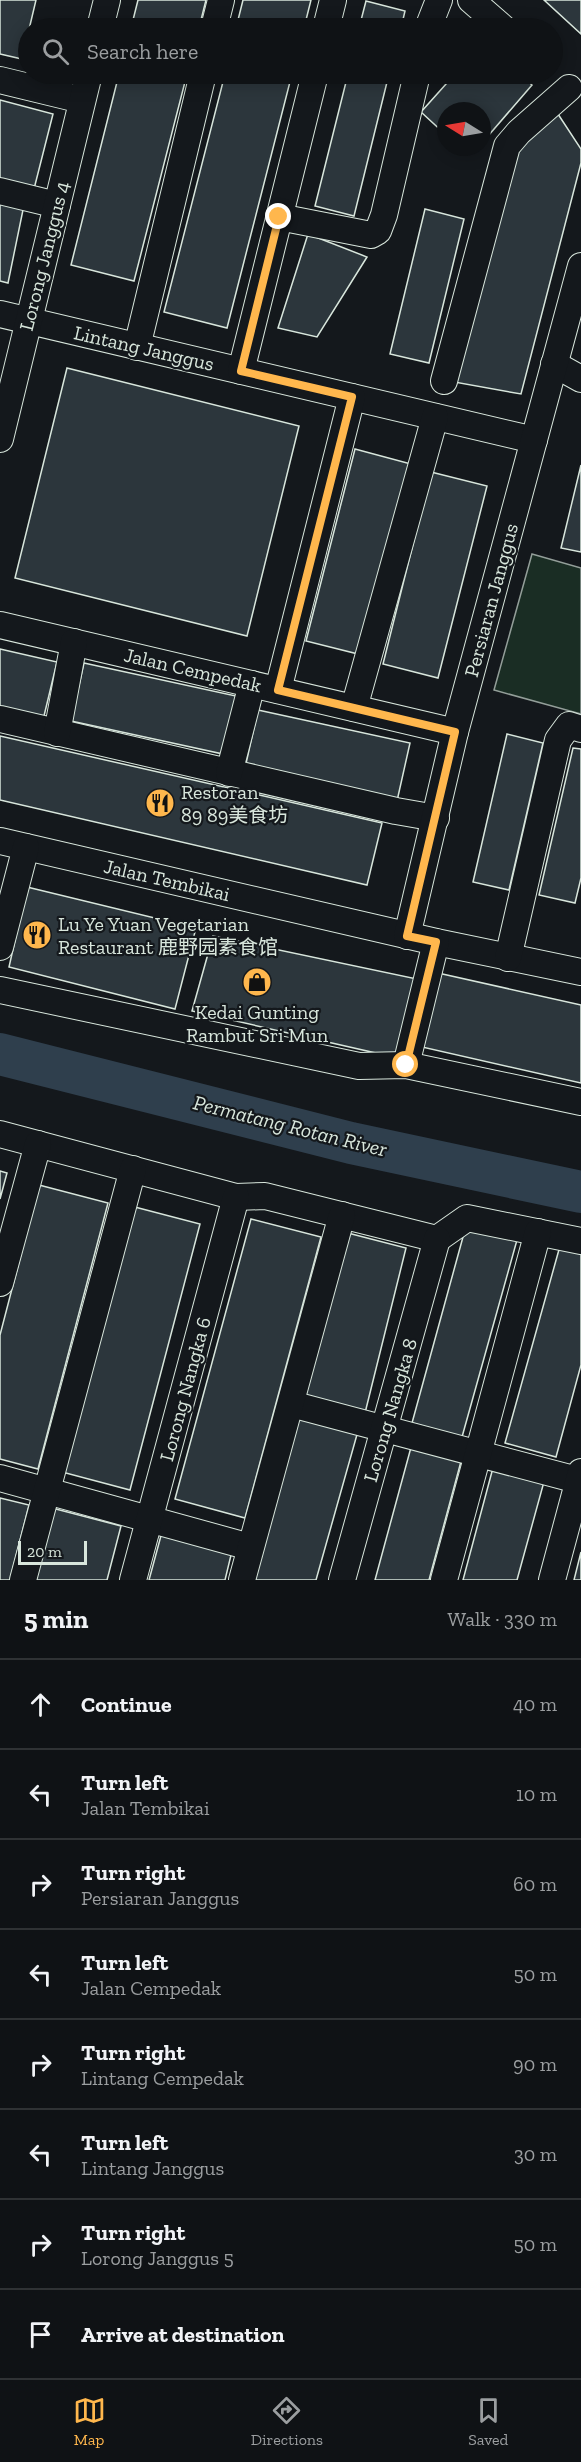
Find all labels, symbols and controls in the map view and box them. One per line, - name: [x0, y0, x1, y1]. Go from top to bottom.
- search box: [18, 18, 563, 84]
- icon: search: [39, 35, 72, 68]
- text: Search here: [87, 38, 198, 65]
- north arrow: [437, 102, 491, 156]
- street label: Lorong Janggus 4: [14, 179, 74, 333]
- route end: [265, 203, 291, 229]
- street label: Lintang Janggus: [72, 320, 216, 376]
- street label: Persiaran Janggus: [459, 521, 523, 679]
- street label: Jalan Cempedak: [122, 643, 265, 698]
- place label: Restoran 89 89美食坊: [181, 780, 288, 827]
- restaurant icon: Restoran 89 89美食坊: [144, 787, 176, 819]
- street label: Jalan Tembikai: [102, 854, 233, 906]
- place label: Lu Ye Yuan Vegetarian Restaurant 鹿野园素食馆: [58, 912, 278, 959]
- restaurant icon: Lu Ye Yuan Vegetarian Restaurant 鹿野园素食馆: [21, 919, 53, 951]
- shop icon: Kedai Gunting Rambut Sri Mun: [241, 966, 273, 998]
- place label: Kedai Gunting Rambut Sri Mun: [186, 1000, 329, 1047]
- route start: [392, 1051, 418, 1077]
- water label: Permatang Rotan River: [191, 1089, 390, 1162]
- street label: Lorong Nangka 6: [154, 1314, 216, 1464]
- street label: Lorong Nangka 8: [358, 1335, 422, 1485]
- scale bar: [18, 1538, 87, 1566]
- text: 20 m: [27, 1542, 62, 1561]
- text: 5 min: [24, 1603, 88, 1635]
- text: Walk · 330 m: [447, 1607, 557, 1631]
- icon: ahead: [24, 1688, 57, 1721]
- text: Continue: [81, 1691, 172, 1718]
- text: 40 m: [513, 1692, 557, 1716]
- text: Turn left: [81, 1769, 168, 1796]
- icon: left: [24, 1778, 57, 1811]
- text: 10 m: [516, 1782, 557, 1806]
- text: Jalan Tembikai: [81, 1796, 210, 1820]
- text: Turn right: [81, 1859, 185, 1886]
- icon: right: [24, 1868, 57, 1901]
- text: 60 m: [513, 1872, 557, 1896]
- text: Persiaran Janggus: [81, 1886, 239, 1910]
- text: Turn left: [81, 1949, 168, 1976]
- icon: left: [24, 1958, 57, 1991]
- text: 50 m: [513, 1962, 557, 1986]
- text: Jalan Cempedak: [81, 1976, 221, 2000]
- text: Turn right: [81, 2039, 185, 2066]
- icon: right: [24, 2048, 57, 2081]
- text: 90 m: [513, 2052, 557, 2076]
- text: Lintang Cempedak: [81, 2066, 244, 2090]
- text: Turn left: [81, 2129, 168, 2156]
- icon: left: [24, 2138, 57, 2171]
- text: 30 m: [514, 2142, 557, 2166]
- text: Lintang Janggus: [81, 2156, 224, 2180]
- text: Turn right: [81, 2219, 185, 2246]
- icon: right: [24, 2228, 57, 2261]
- text: 50 m: [513, 2232, 557, 2256]
- text: Lorong Janggus 5: [81, 2246, 234, 2270]
- icon: arrive: [24, 2318, 57, 2351]
- text: Arrive at destination: [81, 2321, 284, 2348]
- tab: Map: [73, 2394, 106, 2449]
- tab: Directions: [251, 2394, 323, 2449]
- tab: Saved: [468, 2394, 508, 2449]

